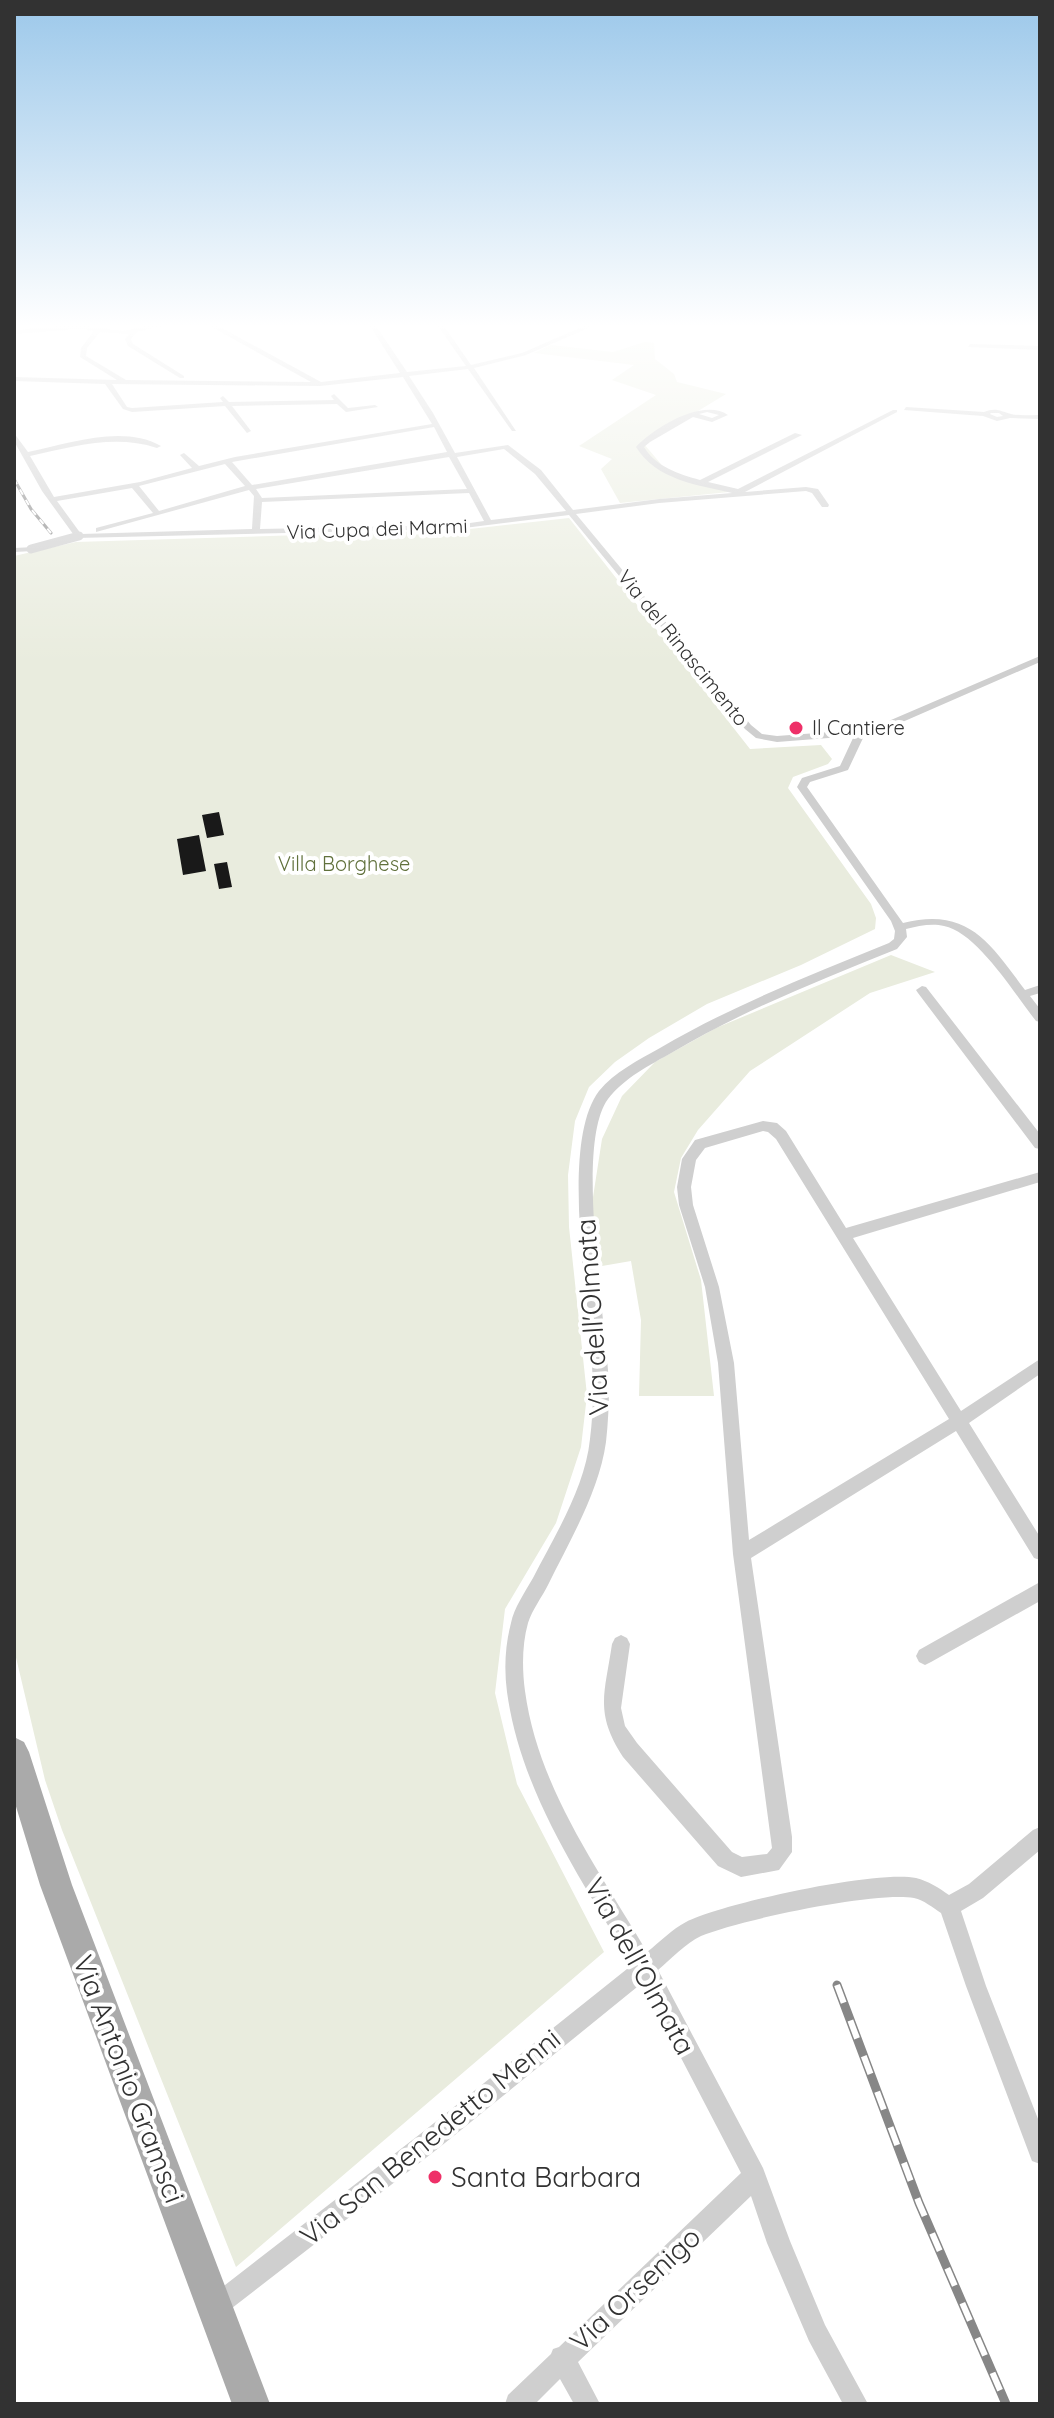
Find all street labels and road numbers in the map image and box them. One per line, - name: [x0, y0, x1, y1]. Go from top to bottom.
- street label: Via Cupa dei Marmi: [286, 513, 468, 544]
- street label: Via del Rinascimento: [613, 564, 754, 731]
- street label: Via dell'Olmata: [567, 1217, 616, 1417]
- street label: Via dell'Olmata: [577, 1871, 704, 2060]
- street label: Via Antonio Gramsci: [66, 1950, 193, 2208]
- street label: Via San Benedetto Menni: [292, 2021, 567, 2253]
- street label: Via Orsenigo: [562, 2219, 707, 2358]

